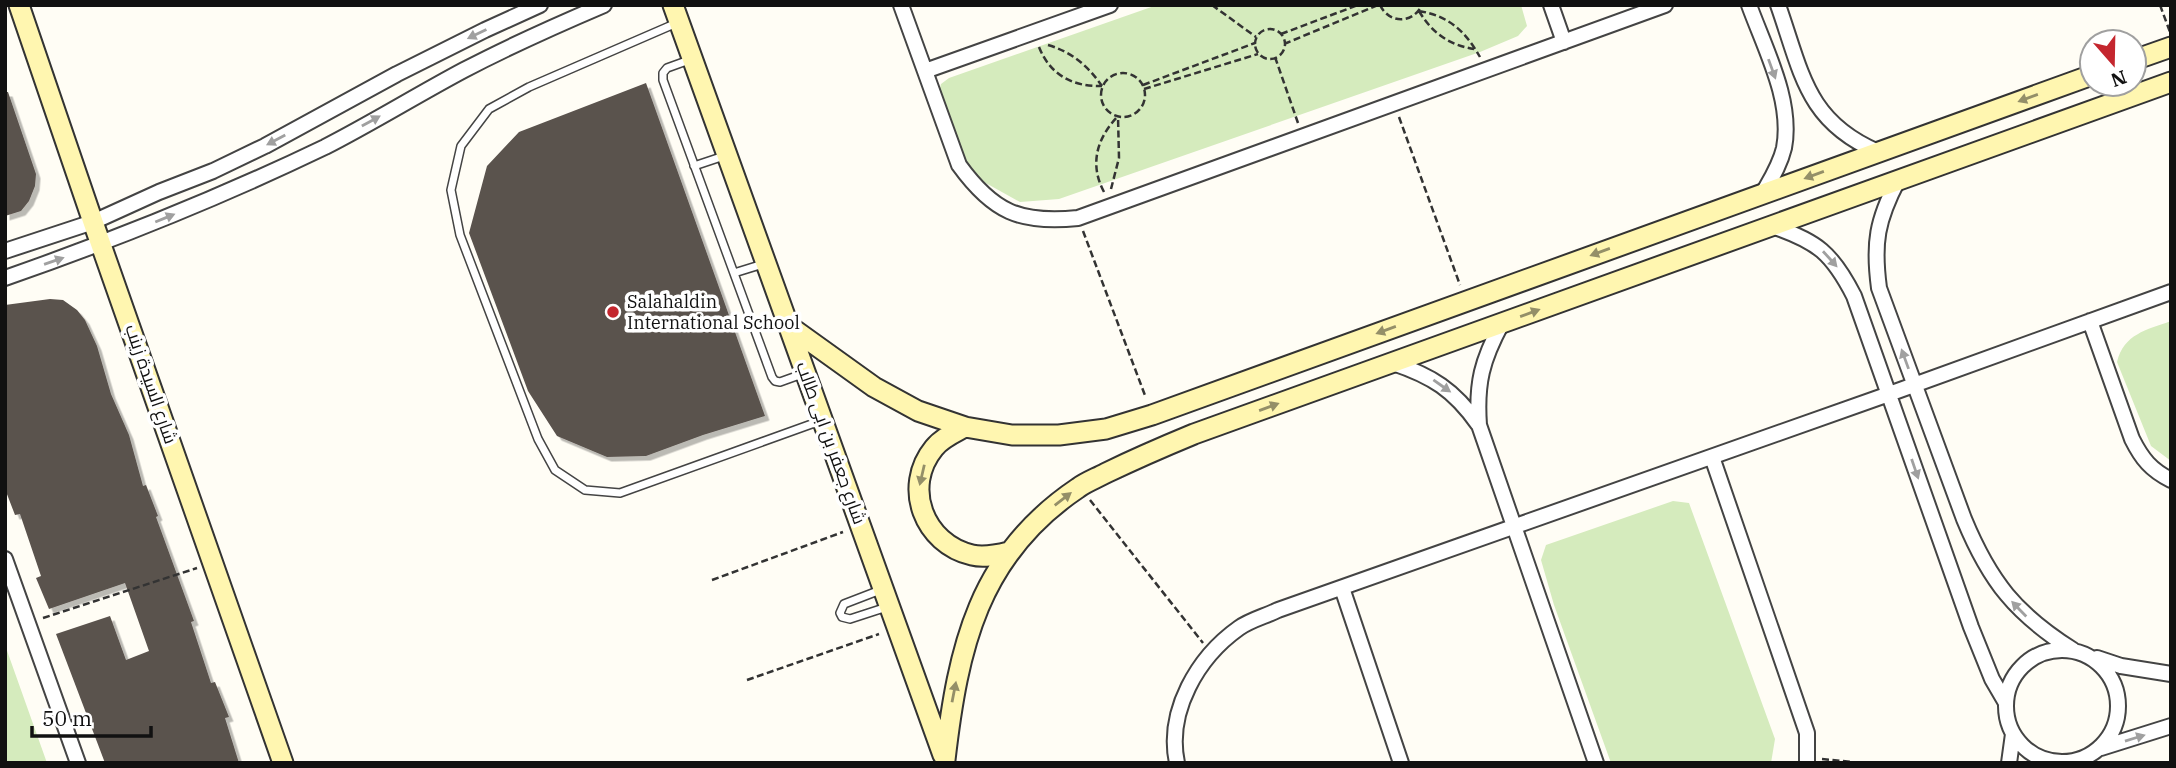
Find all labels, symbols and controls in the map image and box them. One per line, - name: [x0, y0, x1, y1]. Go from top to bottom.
- one-way arrow: [467, 28, 487, 39]
- north arrow: [2078, 28, 2148, 98]
- one-way arrow: [1767, 59, 1778, 80]
- text: N: [2108, 65, 2130, 93]
- one-way arrow: [2017, 93, 2038, 104]
- one-way arrow: [361, 116, 381, 128]
- one-way arrow: [267, 134, 286, 146]
- one-way arrow: [1803, 170, 1824, 181]
- one-way arrow: [155, 212, 175, 224]
- one-way arrow: [1589, 247, 1610, 258]
- one-way arrow: [1822, 250, 1838, 268]
- one-way arrow: [43, 255, 64, 266]
- place label: Salahaldin International School: [627, 290, 800, 334]
- marker: Salahaldin International School: [605, 304, 621, 320]
- one-way arrow: [1519, 307, 1540, 318]
- street label: شارع السيدة زينب: [119, 321, 183, 447]
- one-way arrow: [1375, 325, 1396, 336]
- one-way arrow: [1899, 348, 1910, 369]
- street label: شارع جعفر بن ابى طالب: [790, 358, 872, 528]
- one-way arrow: [1433, 379, 1451, 393]
- one-way arrow: [1259, 401, 1280, 412]
- one-way arrow: [1910, 458, 1921, 479]
- one-way arrow: [916, 464, 927, 486]
- one-way arrow: [1053, 492, 1071, 507]
- one-way arrow: [2010, 600, 2027, 617]
- one-way arrow: [949, 681, 960, 703]
- scale bar: [32, 694, 150, 738]
- text: 50 m: [42, 704, 92, 732]
- one-way arrow: [2125, 732, 2146, 742]

